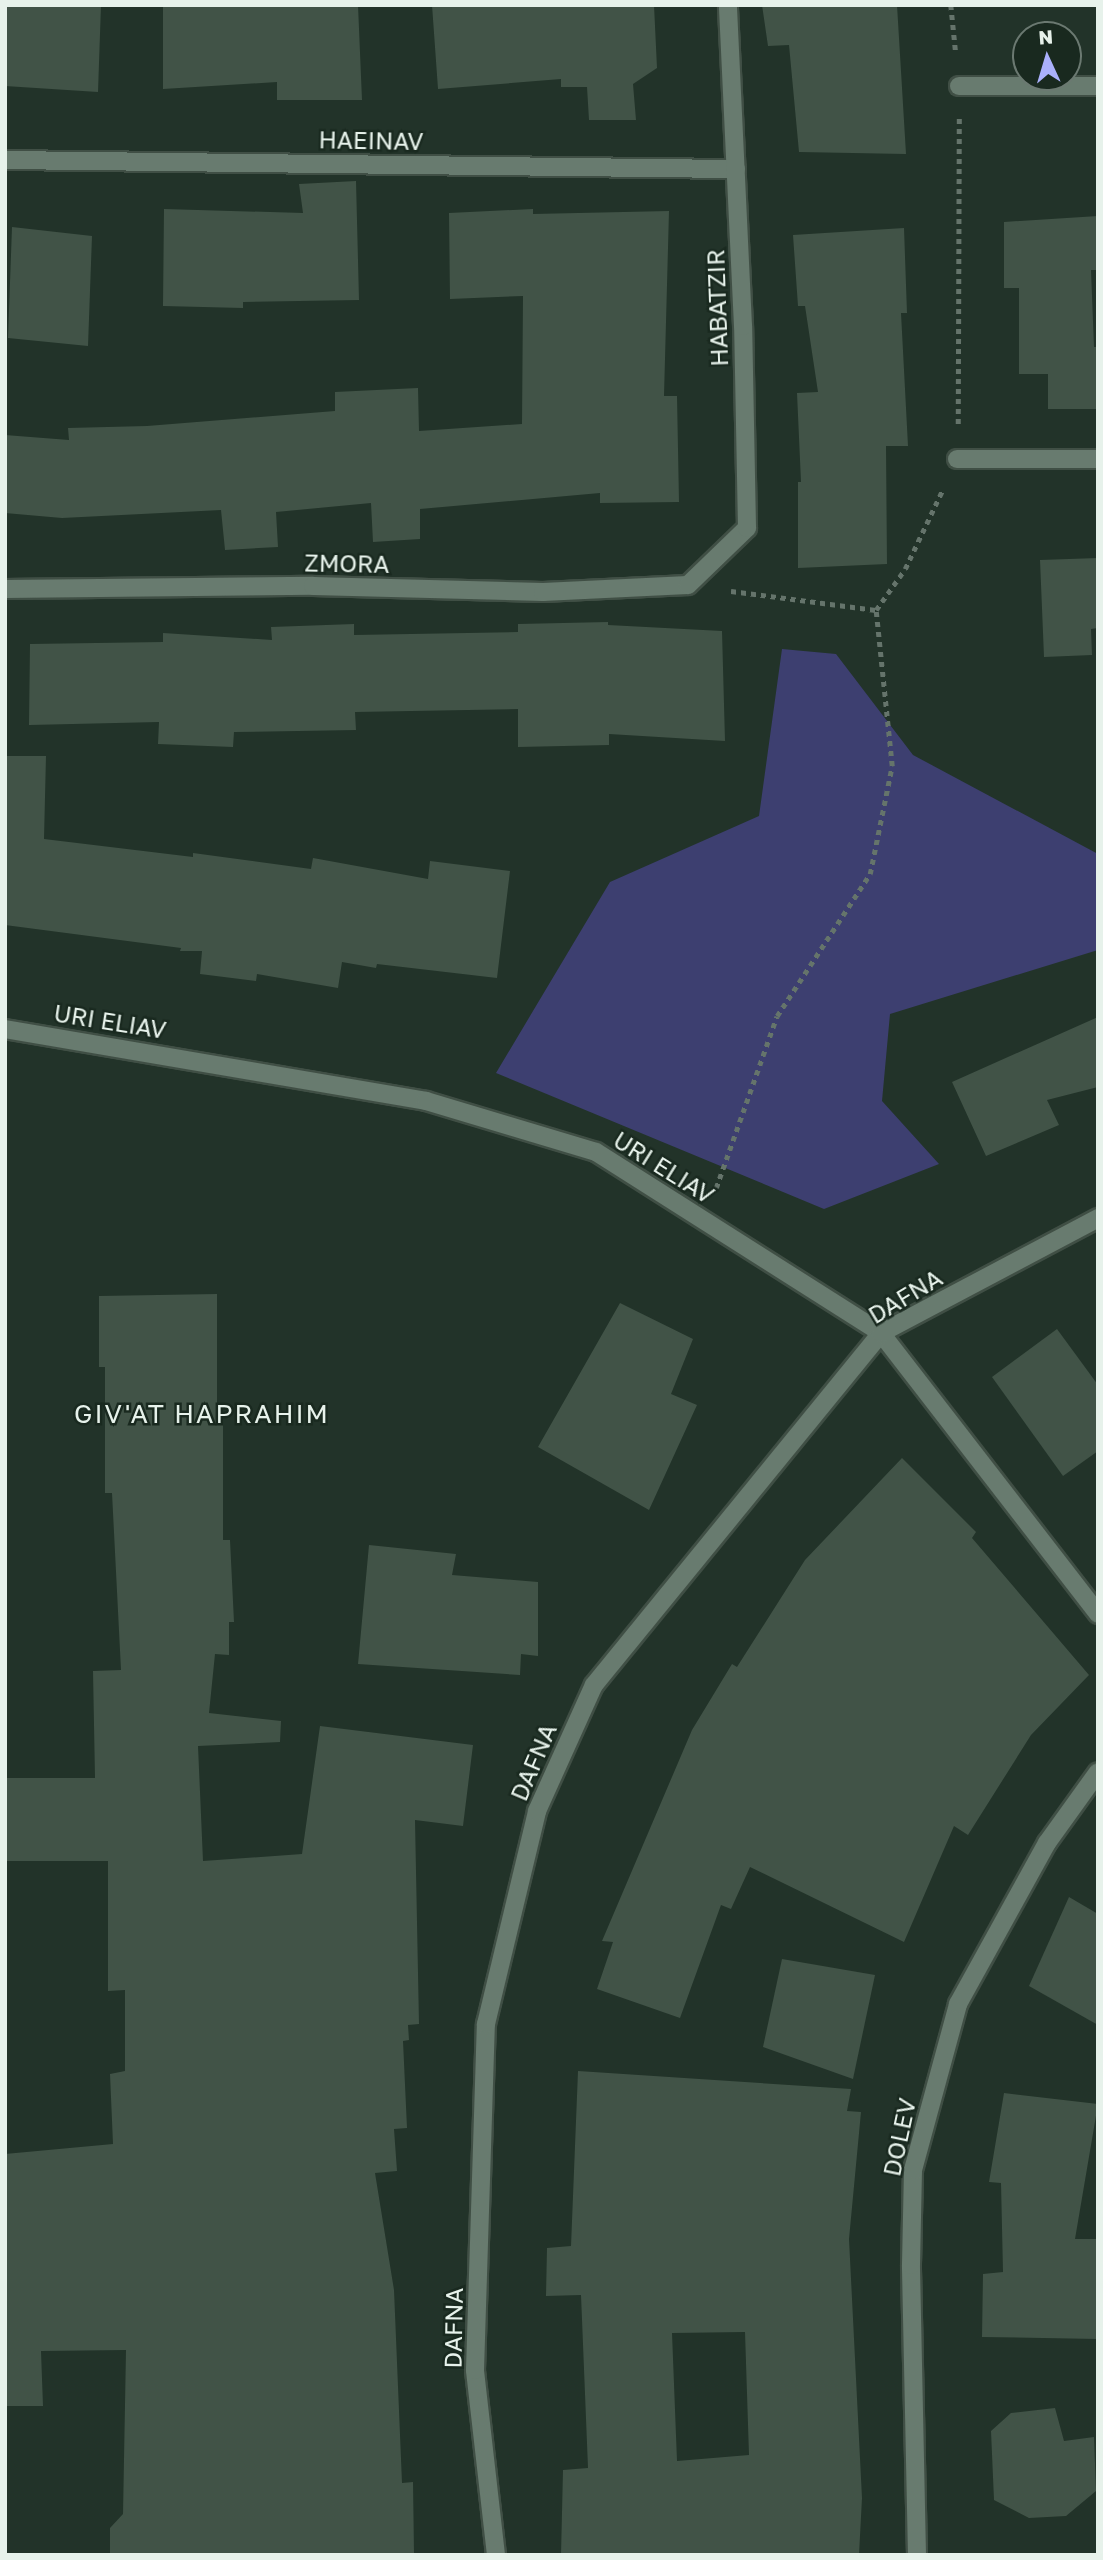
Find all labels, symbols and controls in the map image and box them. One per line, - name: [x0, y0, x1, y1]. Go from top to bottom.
- north arrow: [1012, 21, 1082, 91]
- text: N: [1038, 25, 1054, 49]
- street label: HAEINAV: [318, 125, 424, 155]
- street label: HABATZIR: [701, 249, 733, 367]
- street label: ZMORA: [304, 548, 390, 578]
- street label: URI ELIAV: [52, 998, 168, 1044]
- street label: URI ELIAV: [608, 1125, 720, 1209]
- street label: DAFNA: [863, 1263, 947, 1329]
- district label: GIV'AT HAPRAHIM: [76, 1398, 328, 1430]
- street label: DAFNA: [504, 1719, 562, 1805]
- street label: DOLEV: [877, 2095, 921, 2179]
- street label: DAFNA: [438, 2287, 468, 2369]

